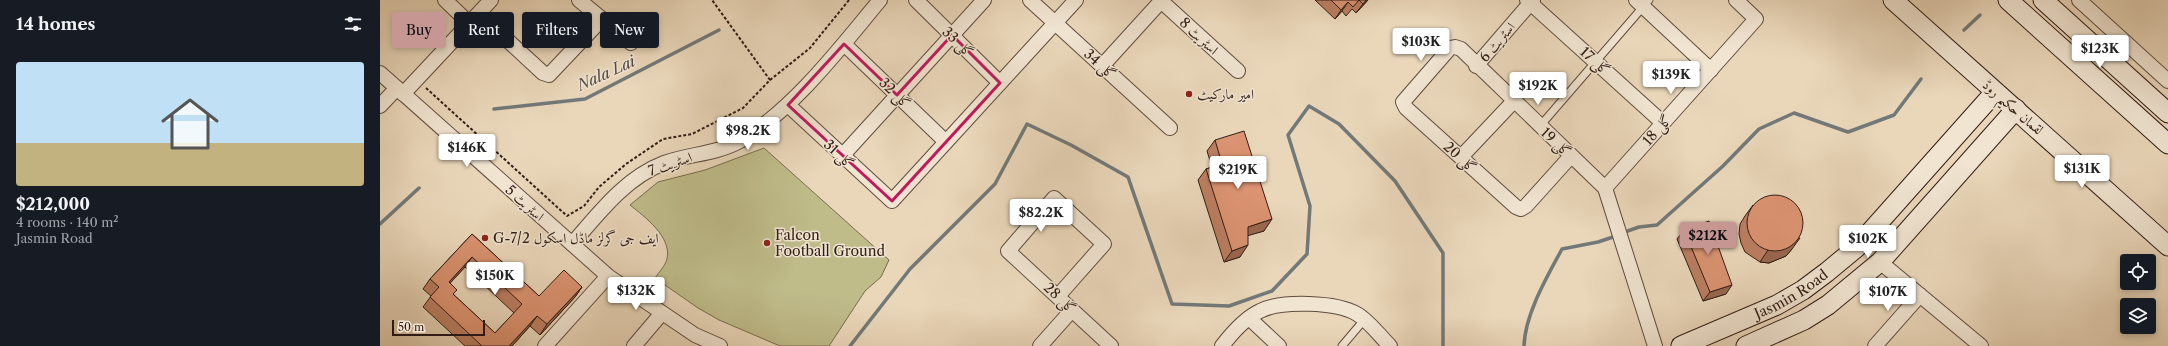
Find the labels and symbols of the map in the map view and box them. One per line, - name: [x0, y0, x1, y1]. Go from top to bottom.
- street label: اسٹریٹ 8: [1176, 13, 1222, 59]
- street label: اسٹریٹ 6: [1475, 18, 1519, 66]
- street label: گلی 33: [938, 23, 977, 62]
- pin: $103K: [1393, 28, 1449, 62]
- pin: $123K: [2072, 35, 2128, 69]
- street label: گلی 17: [1576, 43, 1614, 80]
- street label: گلی 34: [1080, 45, 1120, 84]
- water label: Nala Lai: [573, 51, 639, 95]
- pin: $139K: [1643, 61, 1699, 95]
- pin: $192K: [1510, 72, 1566, 106]
- street label: گلی 32: [875, 74, 915, 113]
- street label: لقمان حکیم روڈ: [1976, 76, 2047, 142]
- place label: امیر مارکیٹ: [1197, 85, 1254, 103]
- marker: امیر مارکیٹ: [1184, 89, 1194, 99]
- street label: گلی 18: [1638, 111, 1676, 150]
- pin: $98.2K: [715, 117, 781, 151]
- street label: گلی 19: [1536, 123, 1575, 161]
- pin: $146K: [439, 134, 495, 168]
- street label: گلی 31: [819, 136, 858, 173]
- street label: گلی 20: [1439, 138, 1480, 177]
- street label: اسٹریٹ 7: [646, 148, 694, 180]
- pin: $131K: [2054, 155, 2110, 189]
- pin: $219K: [1210, 156, 1266, 190]
- street label: اسٹریٹ 5: [502, 181, 548, 225]
- pin: $82.2K: [1008, 199, 1074, 233]
- pin: $212K: [1680, 222, 1736, 256]
- pin: $102K: [1840, 225, 1896, 259]
- place label: Falcon Football Ground: [775, 226, 885, 260]
- place label: G-7/2 ایف جی گرلز ماڈل اسکول: [493, 229, 658, 247]
- marker: G-7/2 ایف جی گرلز ماڈل اسکول: [480, 233, 490, 243]
- marker: Falcon Football Ground: [762, 238, 772, 248]
- pin: $150K: [467, 262, 523, 296]
- street label: Jasmin Road: [1750, 265, 1832, 323]
- pin: $132K: [608, 277, 664, 311]
- pin: $107K: [1860, 278, 1916, 312]
- street label: گلی 28: [1039, 279, 1080, 318]
- scale bar: [392, 318, 485, 337]

